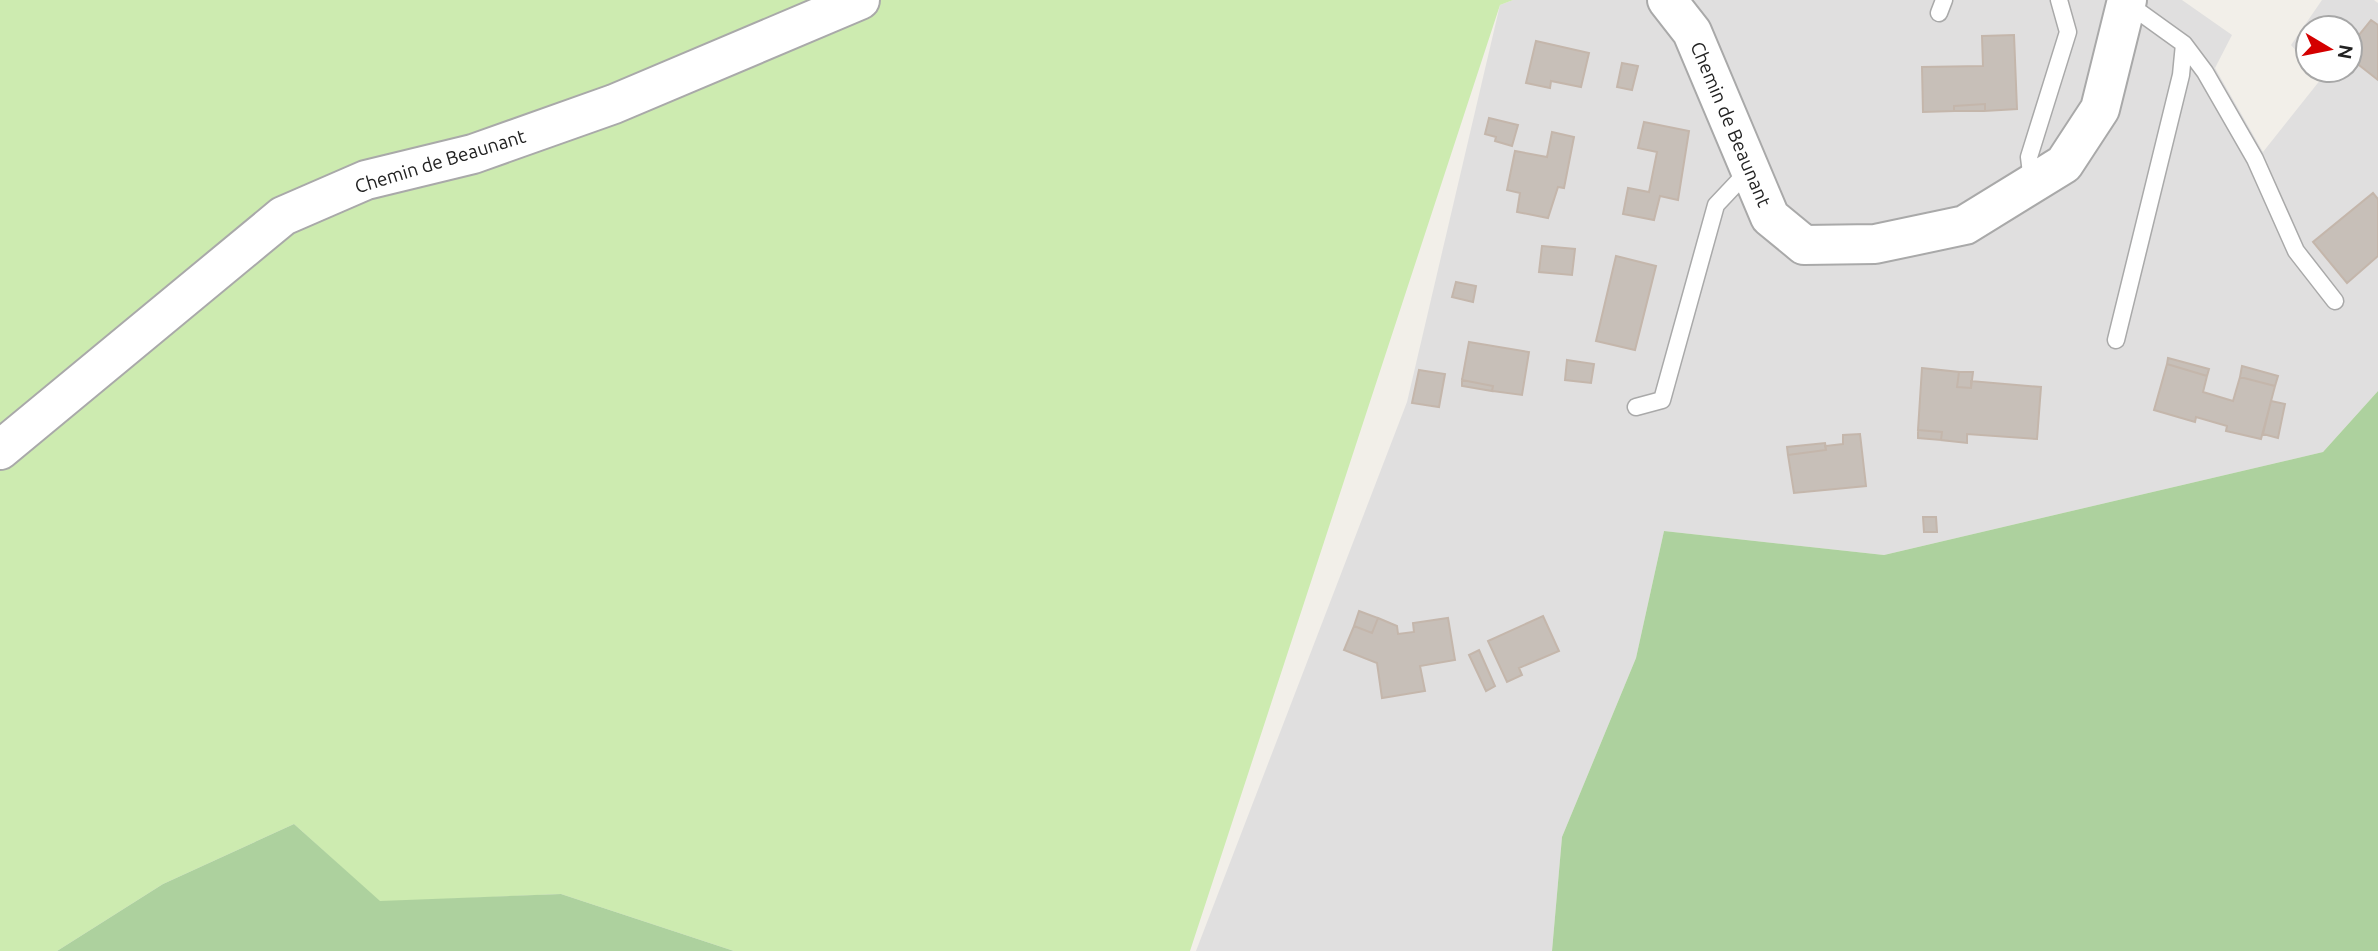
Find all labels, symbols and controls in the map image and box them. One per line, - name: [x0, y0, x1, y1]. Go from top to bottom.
- north arrow: [2294, 14, 2364, 84]
- street label: Chemin de Beaunant: [1686, 38, 1776, 210]
- text: N: [2334, 43, 2358, 61]
- street label: Chemin de Beaunant: [352, 124, 528, 197]

